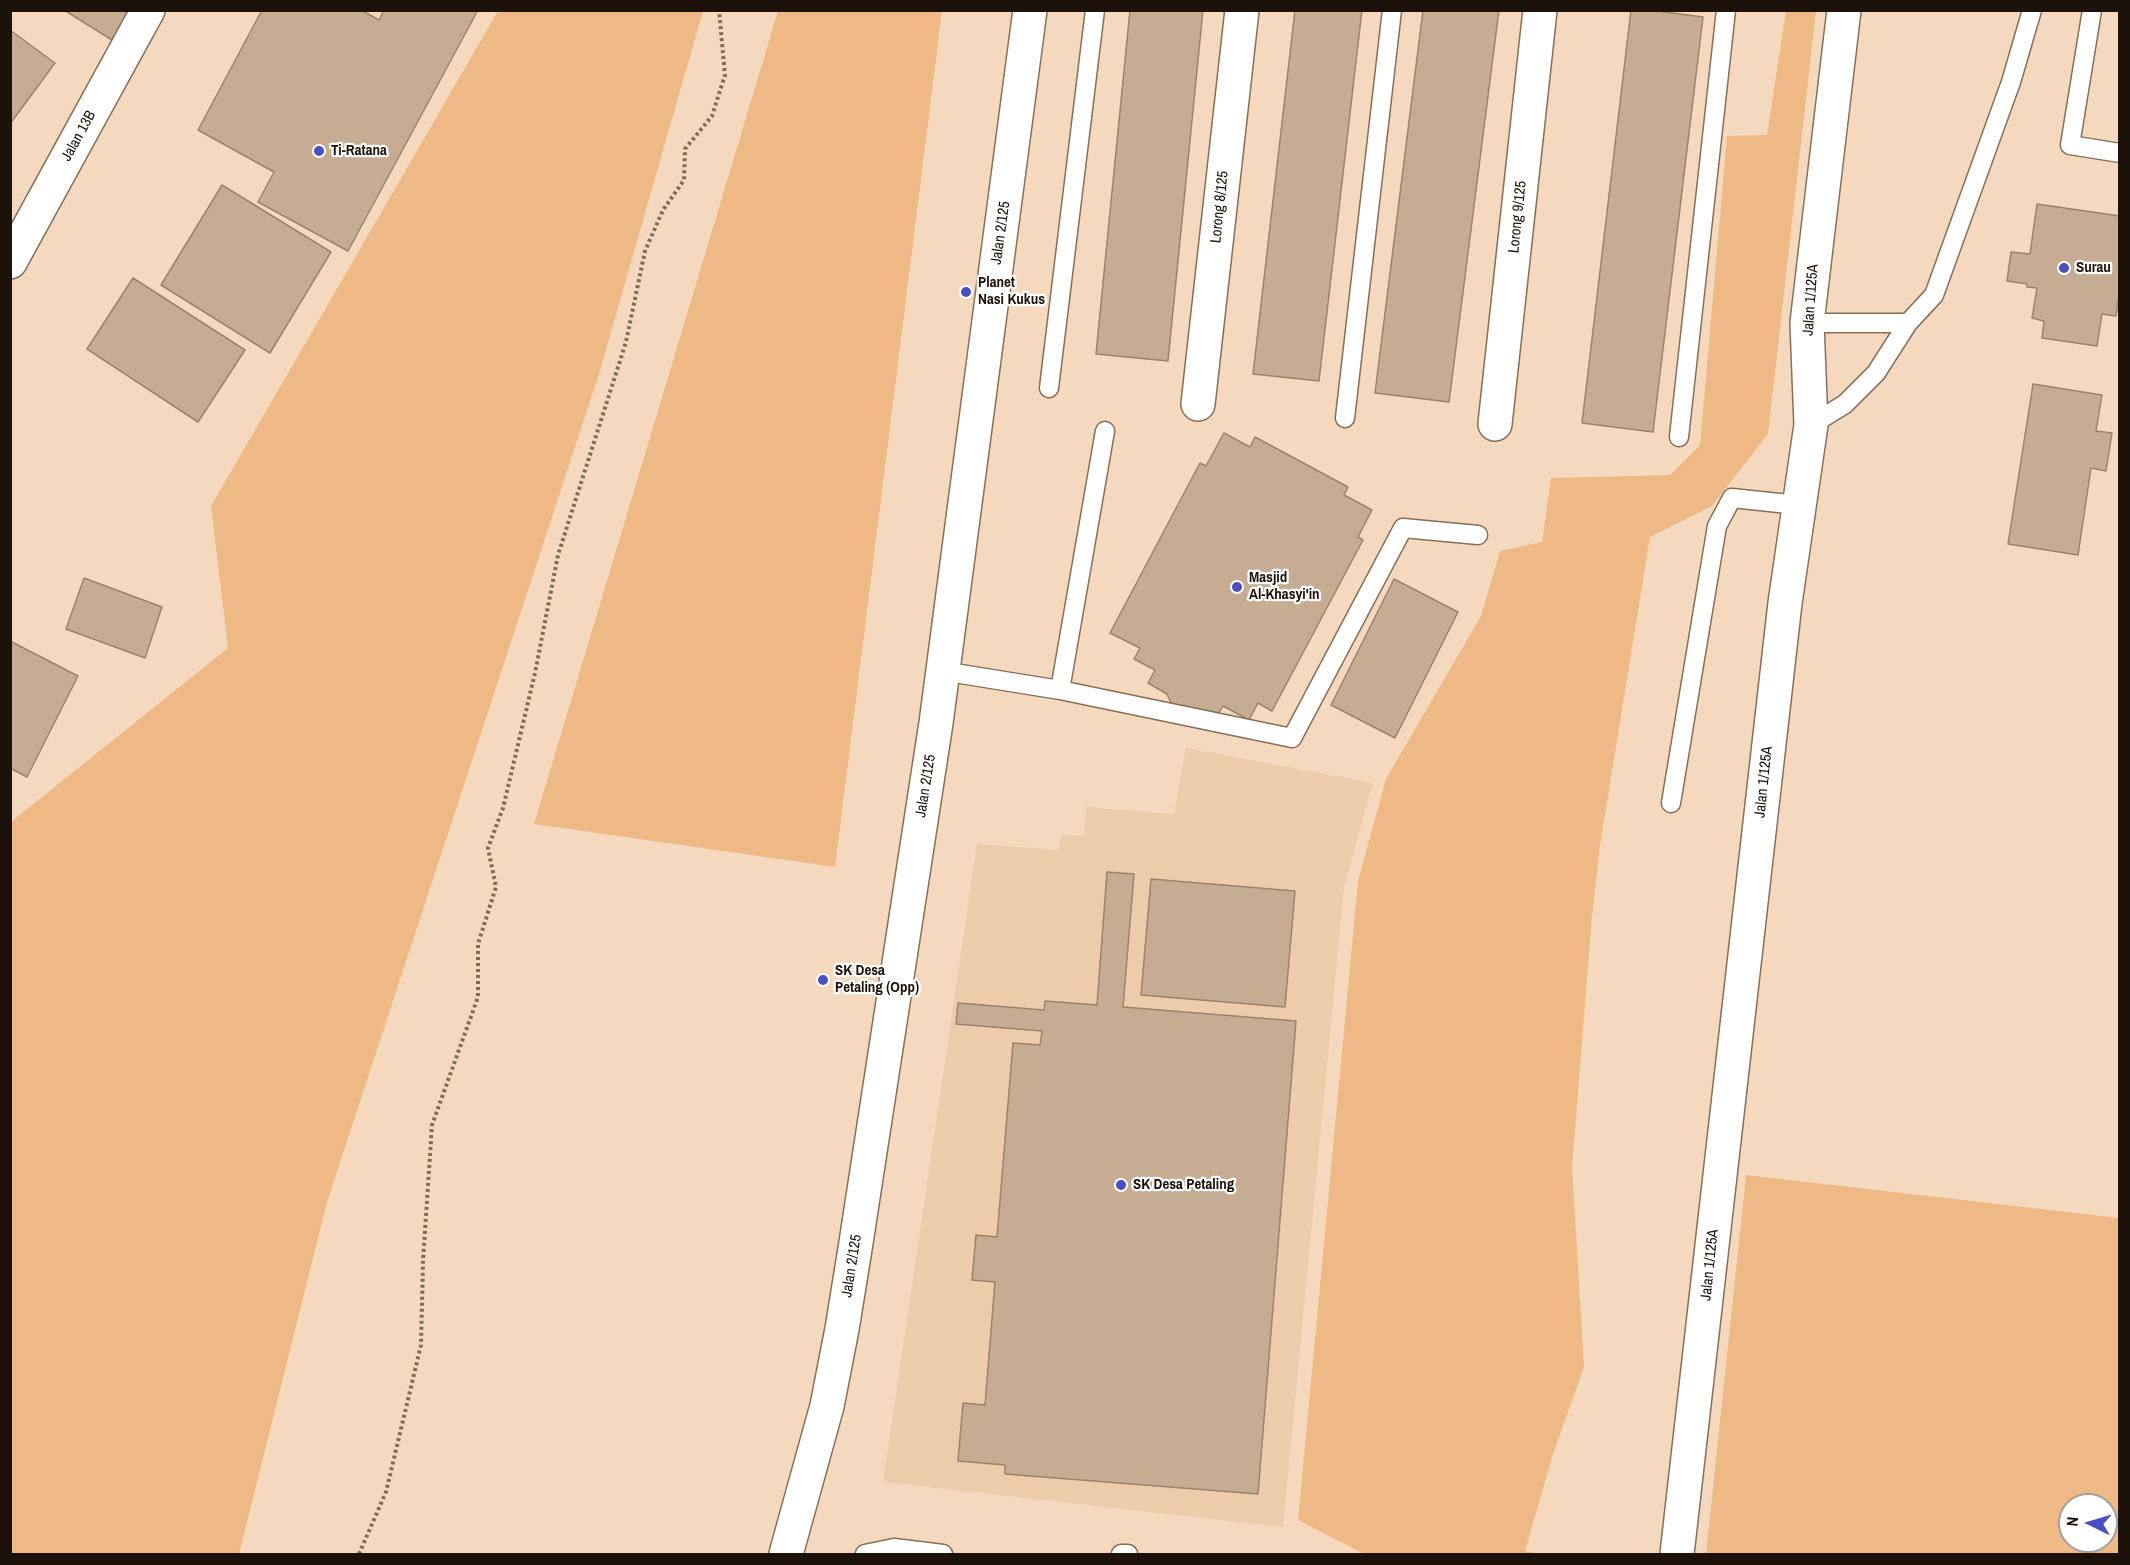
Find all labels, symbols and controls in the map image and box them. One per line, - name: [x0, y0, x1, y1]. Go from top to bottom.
- street label: Jalan 13B: [58, 108, 100, 164]
- place label: Ti-Ratana: [331, 142, 387, 160]
- marker: Ti-Ratana: [312, 144, 326, 158]
- street label: Lorong 8/125: [1207, 170, 1233, 244]
- street label: Lorong 9/125: [1505, 180, 1531, 254]
- street label: Jalan 2/125: [988, 200, 1014, 266]
- place label: Surau: [2076, 259, 2111, 277]
- marker: Surau: [2057, 261, 2071, 275]
- street label: Jalan 1/125A: [1800, 264, 1822, 336]
- place label: Planet Nasi Kukus: [978, 274, 1045, 309]
- marker: Planet Nasi Kukus: [959, 285, 973, 299]
- place label: Masjid Al-Khasyi'in: [1249, 569, 1320, 604]
- marker: Masjid Al-Khasyi'in: [1230, 580, 1244, 594]
- street label: Jalan 1/125A: [1751, 745, 1777, 819]
- street label: Jalan 2/125: [912, 753, 940, 819]
- place label: SK Desa Petaling (Opp): [835, 962, 919, 997]
- marker: SK Desa Petaling (Opp): [816, 973, 830, 987]
- place label: SK Desa Petaling: [1133, 1176, 1234, 1194]
- marker: SK Desa Petaling: [1114, 1178, 1128, 1192]
- street label: Jalan 1/125A: [1697, 1228, 1723, 1302]
- street label: Jalan 2/125: [838, 1233, 866, 1299]
- north arrow: [2058, 1493, 2118, 1553]
- text: N: [2061, 1516, 2083, 1527]

